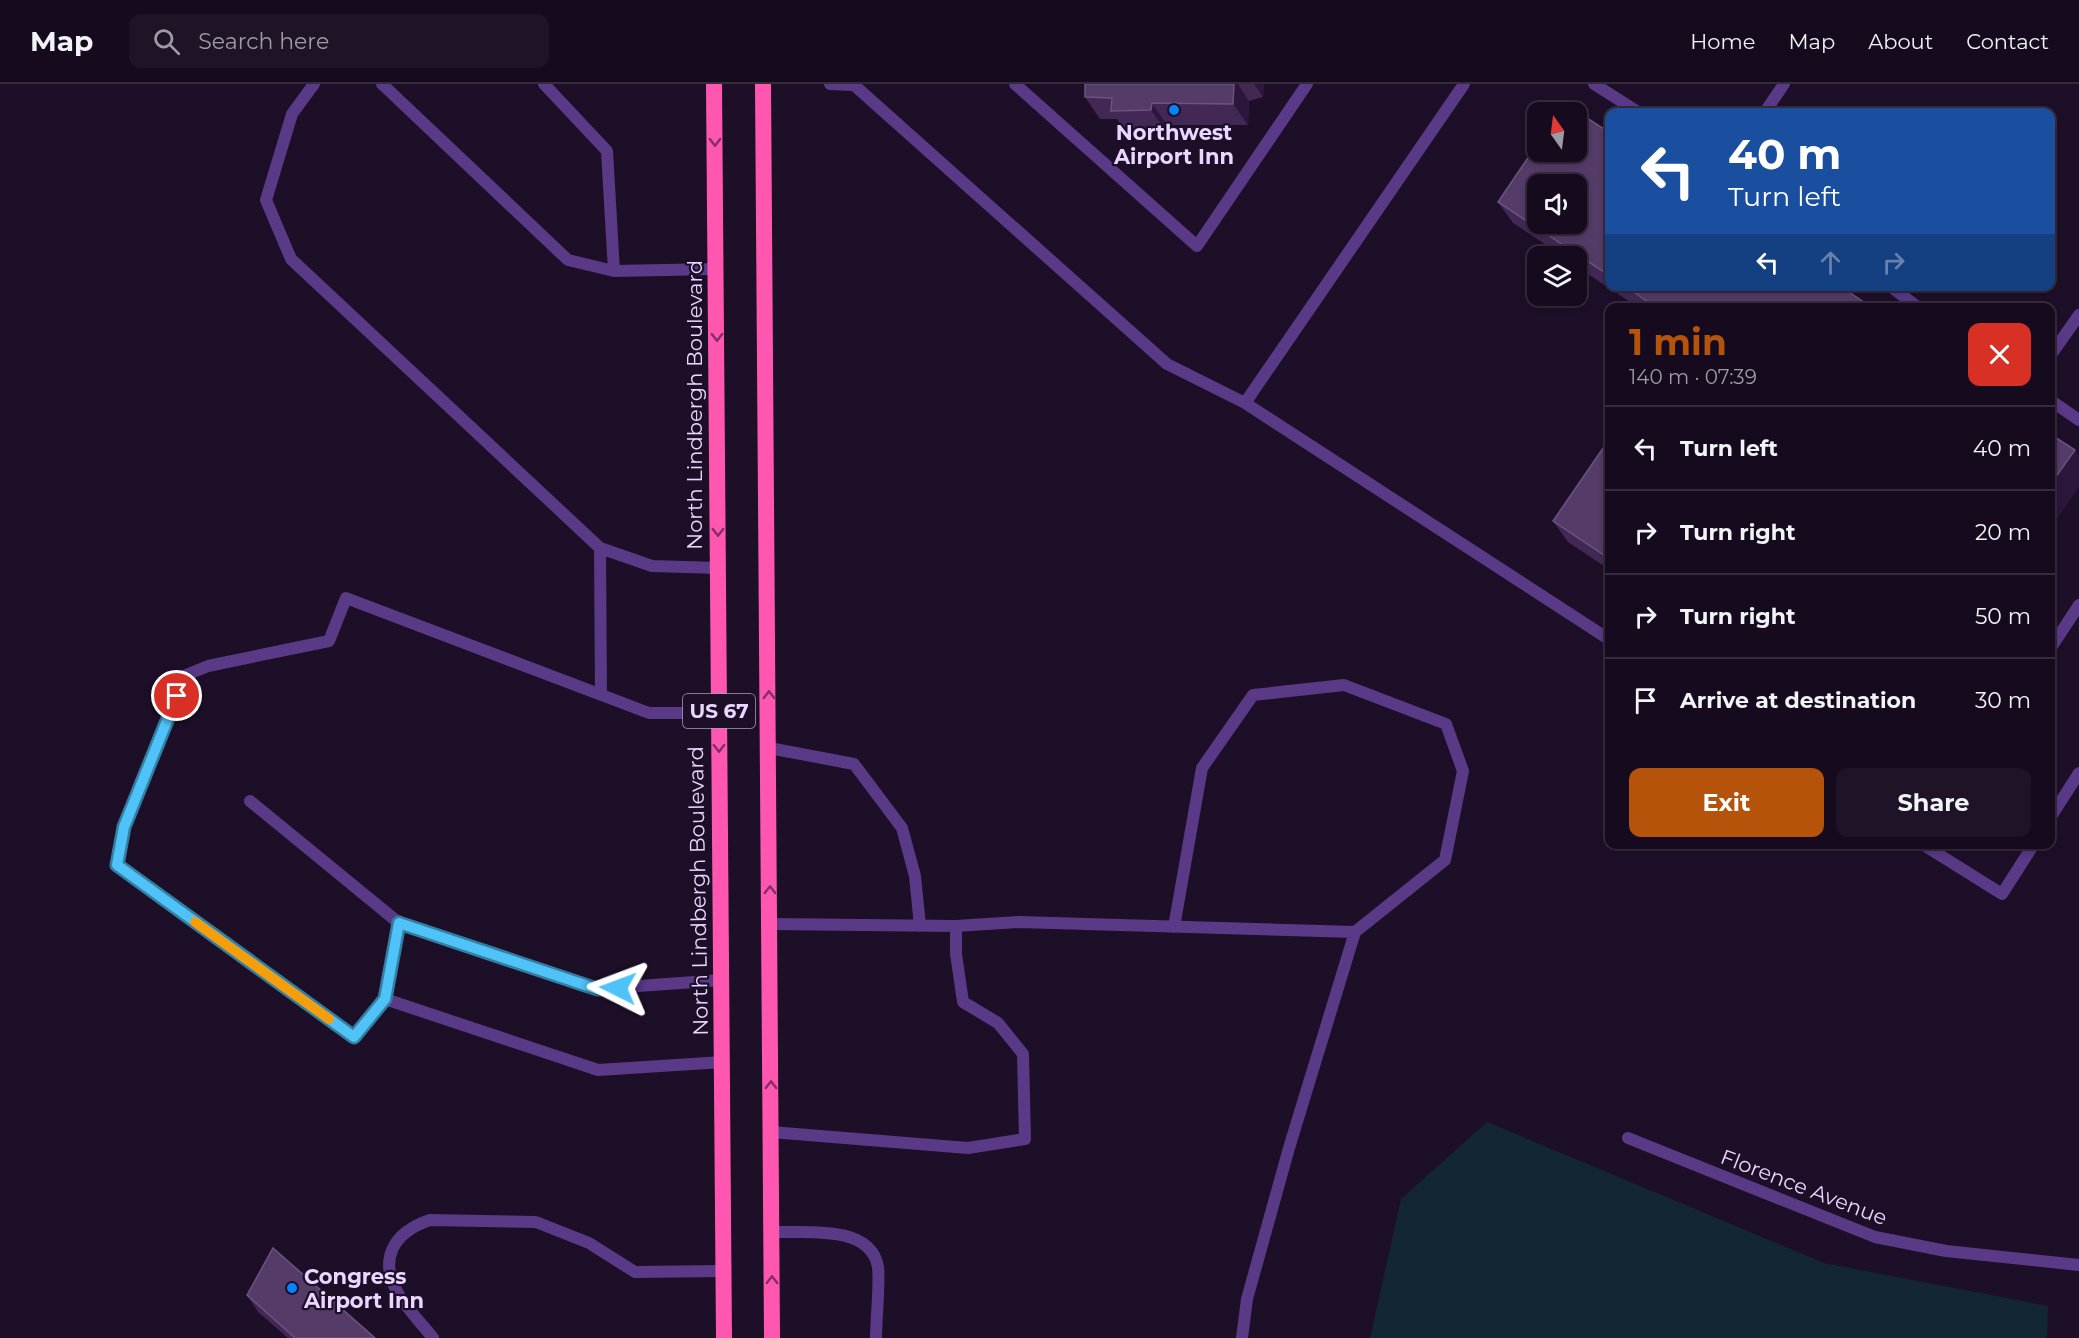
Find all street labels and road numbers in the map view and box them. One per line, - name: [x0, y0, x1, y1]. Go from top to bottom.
- street label: North Lindbergh Boulevard: [682, 260, 707, 550]
- road number: US 67: [683, 694, 755, 728]
- street label: North Lindbergh Boulevard: [683, 746, 713, 1036]
- street label: Florence Avenue: [1717, 1144, 1891, 1230]

